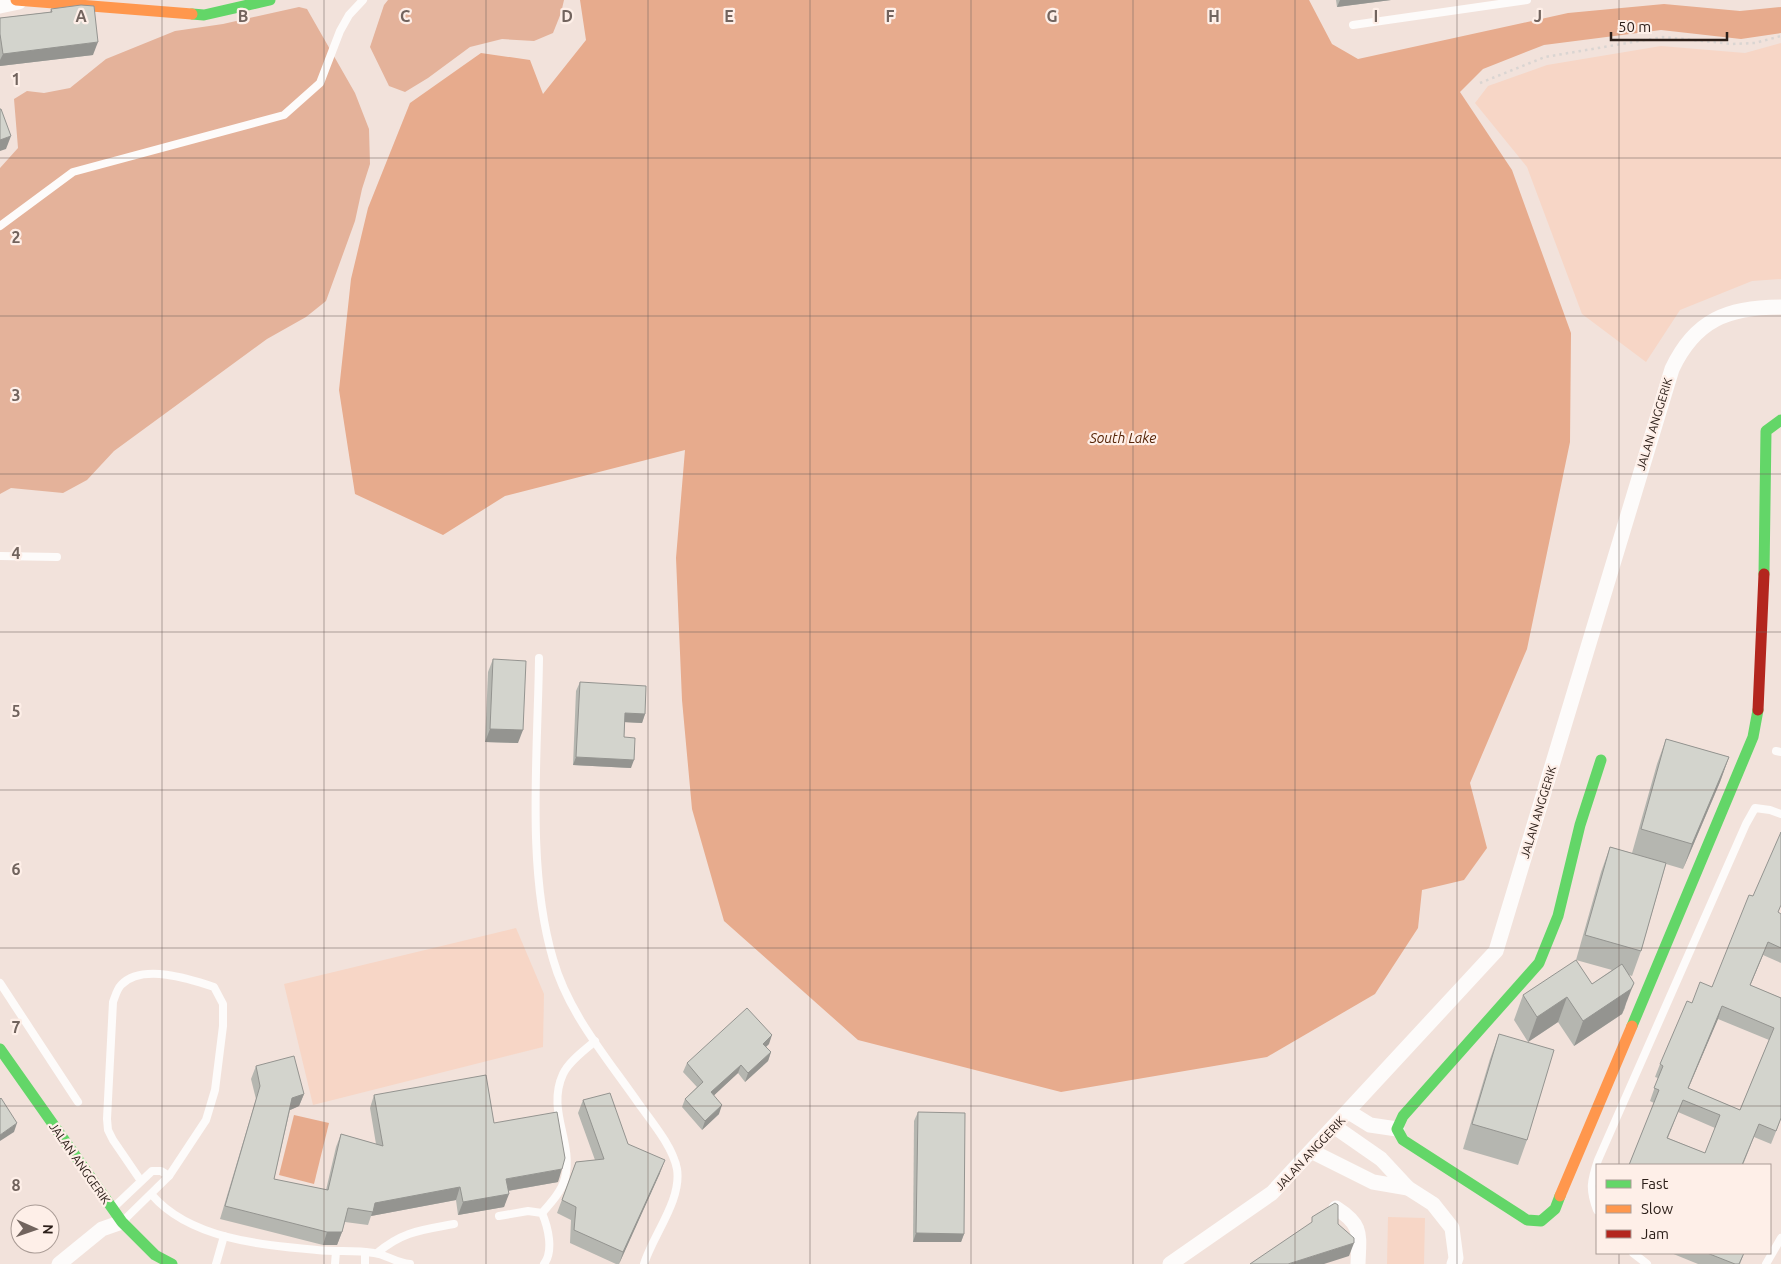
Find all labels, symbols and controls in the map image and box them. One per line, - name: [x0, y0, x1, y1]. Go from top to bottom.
- text: A: [75, 7, 87, 25]
- text: B: [238, 7, 248, 25]
- text: C: [400, 7, 410, 25]
- text: D: [561, 7, 573, 25]
- text: E: [724, 7, 734, 25]
- text: F: [886, 7, 895, 25]
- text: G: [1046, 7, 1058, 25]
- text: H: [1208, 7, 1220, 25]
- text: I: [1374, 7, 1378, 25]
- text: J: [1534, 7, 1542, 25]
- scale bar: [1611, 10, 1727, 42]
- text: 50 m: [1618, 18, 1651, 35]
- text: 1: [11, 70, 21, 88]
- text: 2: [11, 228, 21, 246]
- street label: JALAN ANGGERIK: [1634, 375, 1674, 472]
- text: 3: [11, 386, 21, 404]
- water label: South Lake: [1089, 430, 1156, 446]
- text: 4: [11, 544, 21, 562]
- text: 5: [11, 702, 21, 720]
- street label: JALAN ANGGERIK: [1518, 763, 1558, 860]
- text: 6: [11, 860, 21, 878]
- text: 7: [11, 1018, 21, 1036]
- street label: JALAN ANGGERIK: [1272, 1113, 1348, 1193]
- street label: JALAN ANGGERIK: [47, 1120, 113, 1207]
- legend: [1596, 1164, 1771, 1254]
- text: Fast: [1641, 1175, 1669, 1192]
- text: 8: [11, 1176, 21, 1194]
- text: Slow: [1641, 1200, 1674, 1217]
- north arrow: [10, 1204, 60, 1254]
- text: N: [40, 1224, 56, 1235]
- text: Jam: [1641, 1225, 1669, 1242]

